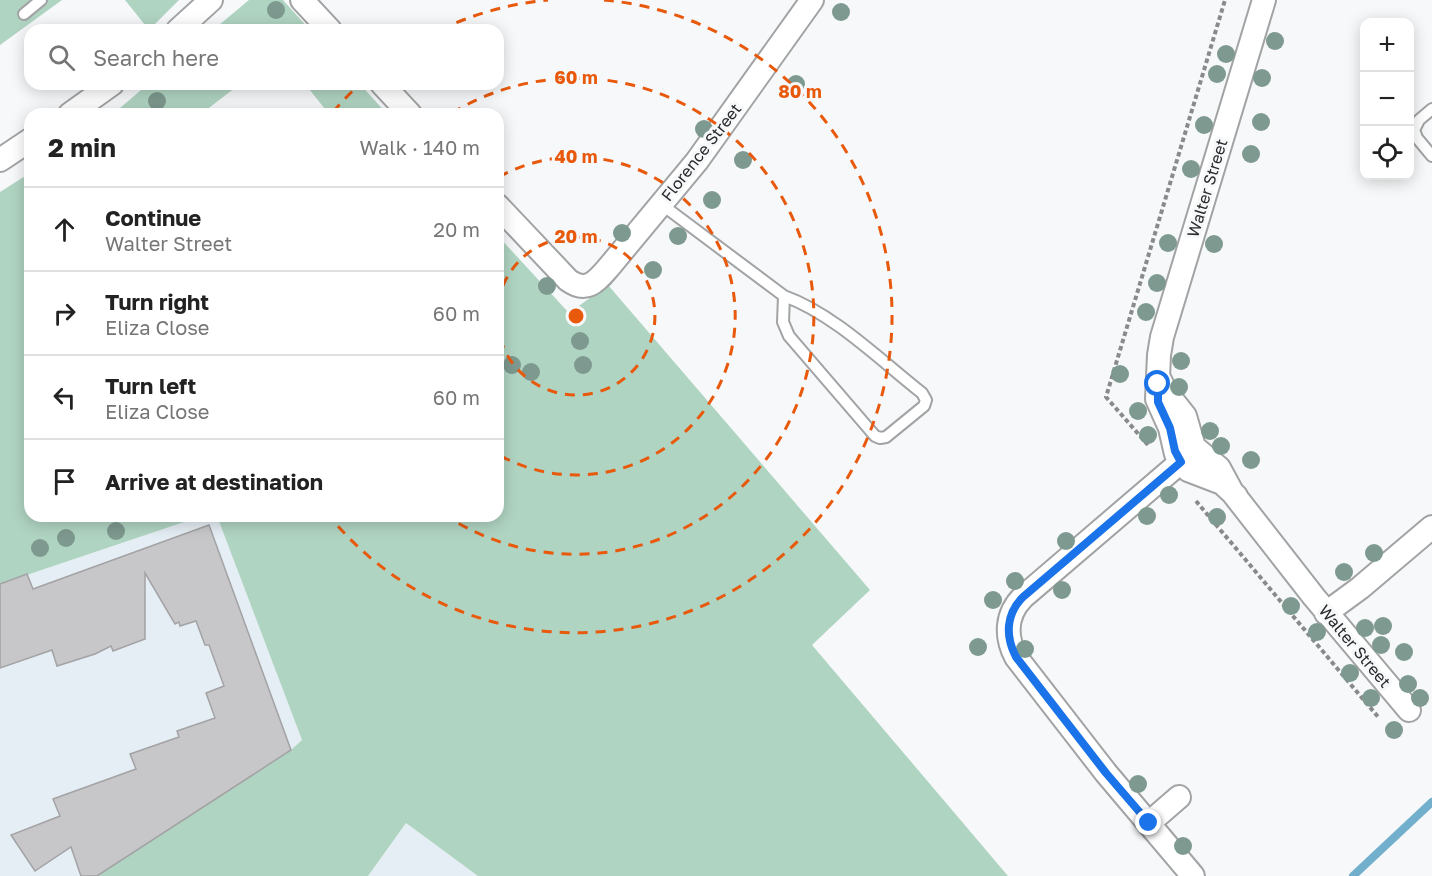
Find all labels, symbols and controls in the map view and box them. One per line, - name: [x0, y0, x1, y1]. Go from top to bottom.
- map controls: [1360, 18, 1414, 180]
- button: +: [1360, 18, 1414, 72]
- search box: [24, 24, 504, 90]
- icon: search: [45, 41, 78, 74]
- text: Search here: [93, 44, 219, 71]
- text: 60 m: [554, 66, 598, 88]
- button: −: [1360, 72, 1414, 126]
- text: 80 m: [778, 80, 822, 102]
- street label: Florence Street: [657, 99, 745, 205]
- button: locate: [1360, 126, 1414, 180]
- text: 2 min: [48, 132, 116, 163]
- text: Walk · 140 m: [360, 135, 480, 159]
- street label: Walter Street: [1183, 136, 1231, 240]
- text: 40 m: [554, 145, 598, 167]
- text: Continue: [105, 204, 201, 231]
- icon: ahead: [48, 213, 81, 246]
- text: 20 m: [433, 217, 480, 241]
- text: 20 m: [555, 225, 597, 247]
- text: Walter Street: [105, 231, 232, 255]
- text: Turn right: [105, 288, 209, 315]
- icon: right: [48, 297, 81, 330]
- text: 60 m: [433, 301, 480, 325]
- centre of rings: [566, 306, 586, 326]
- text: Eliza Close: [105, 315, 209, 339]
- route start: [1144, 370, 1170, 396]
- text: Turn left: [105, 372, 196, 399]
- icon: left: [48, 381, 81, 414]
- text: 60 m: [433, 385, 480, 409]
- text: Eliza Close: [105, 399, 209, 423]
- icon: arrive: [48, 465, 81, 498]
- text: Arrive at destination: [105, 468, 323, 495]
- street label: Walter Street: [1315, 601, 1395, 691]
- route end: [1135, 809, 1161, 835]

